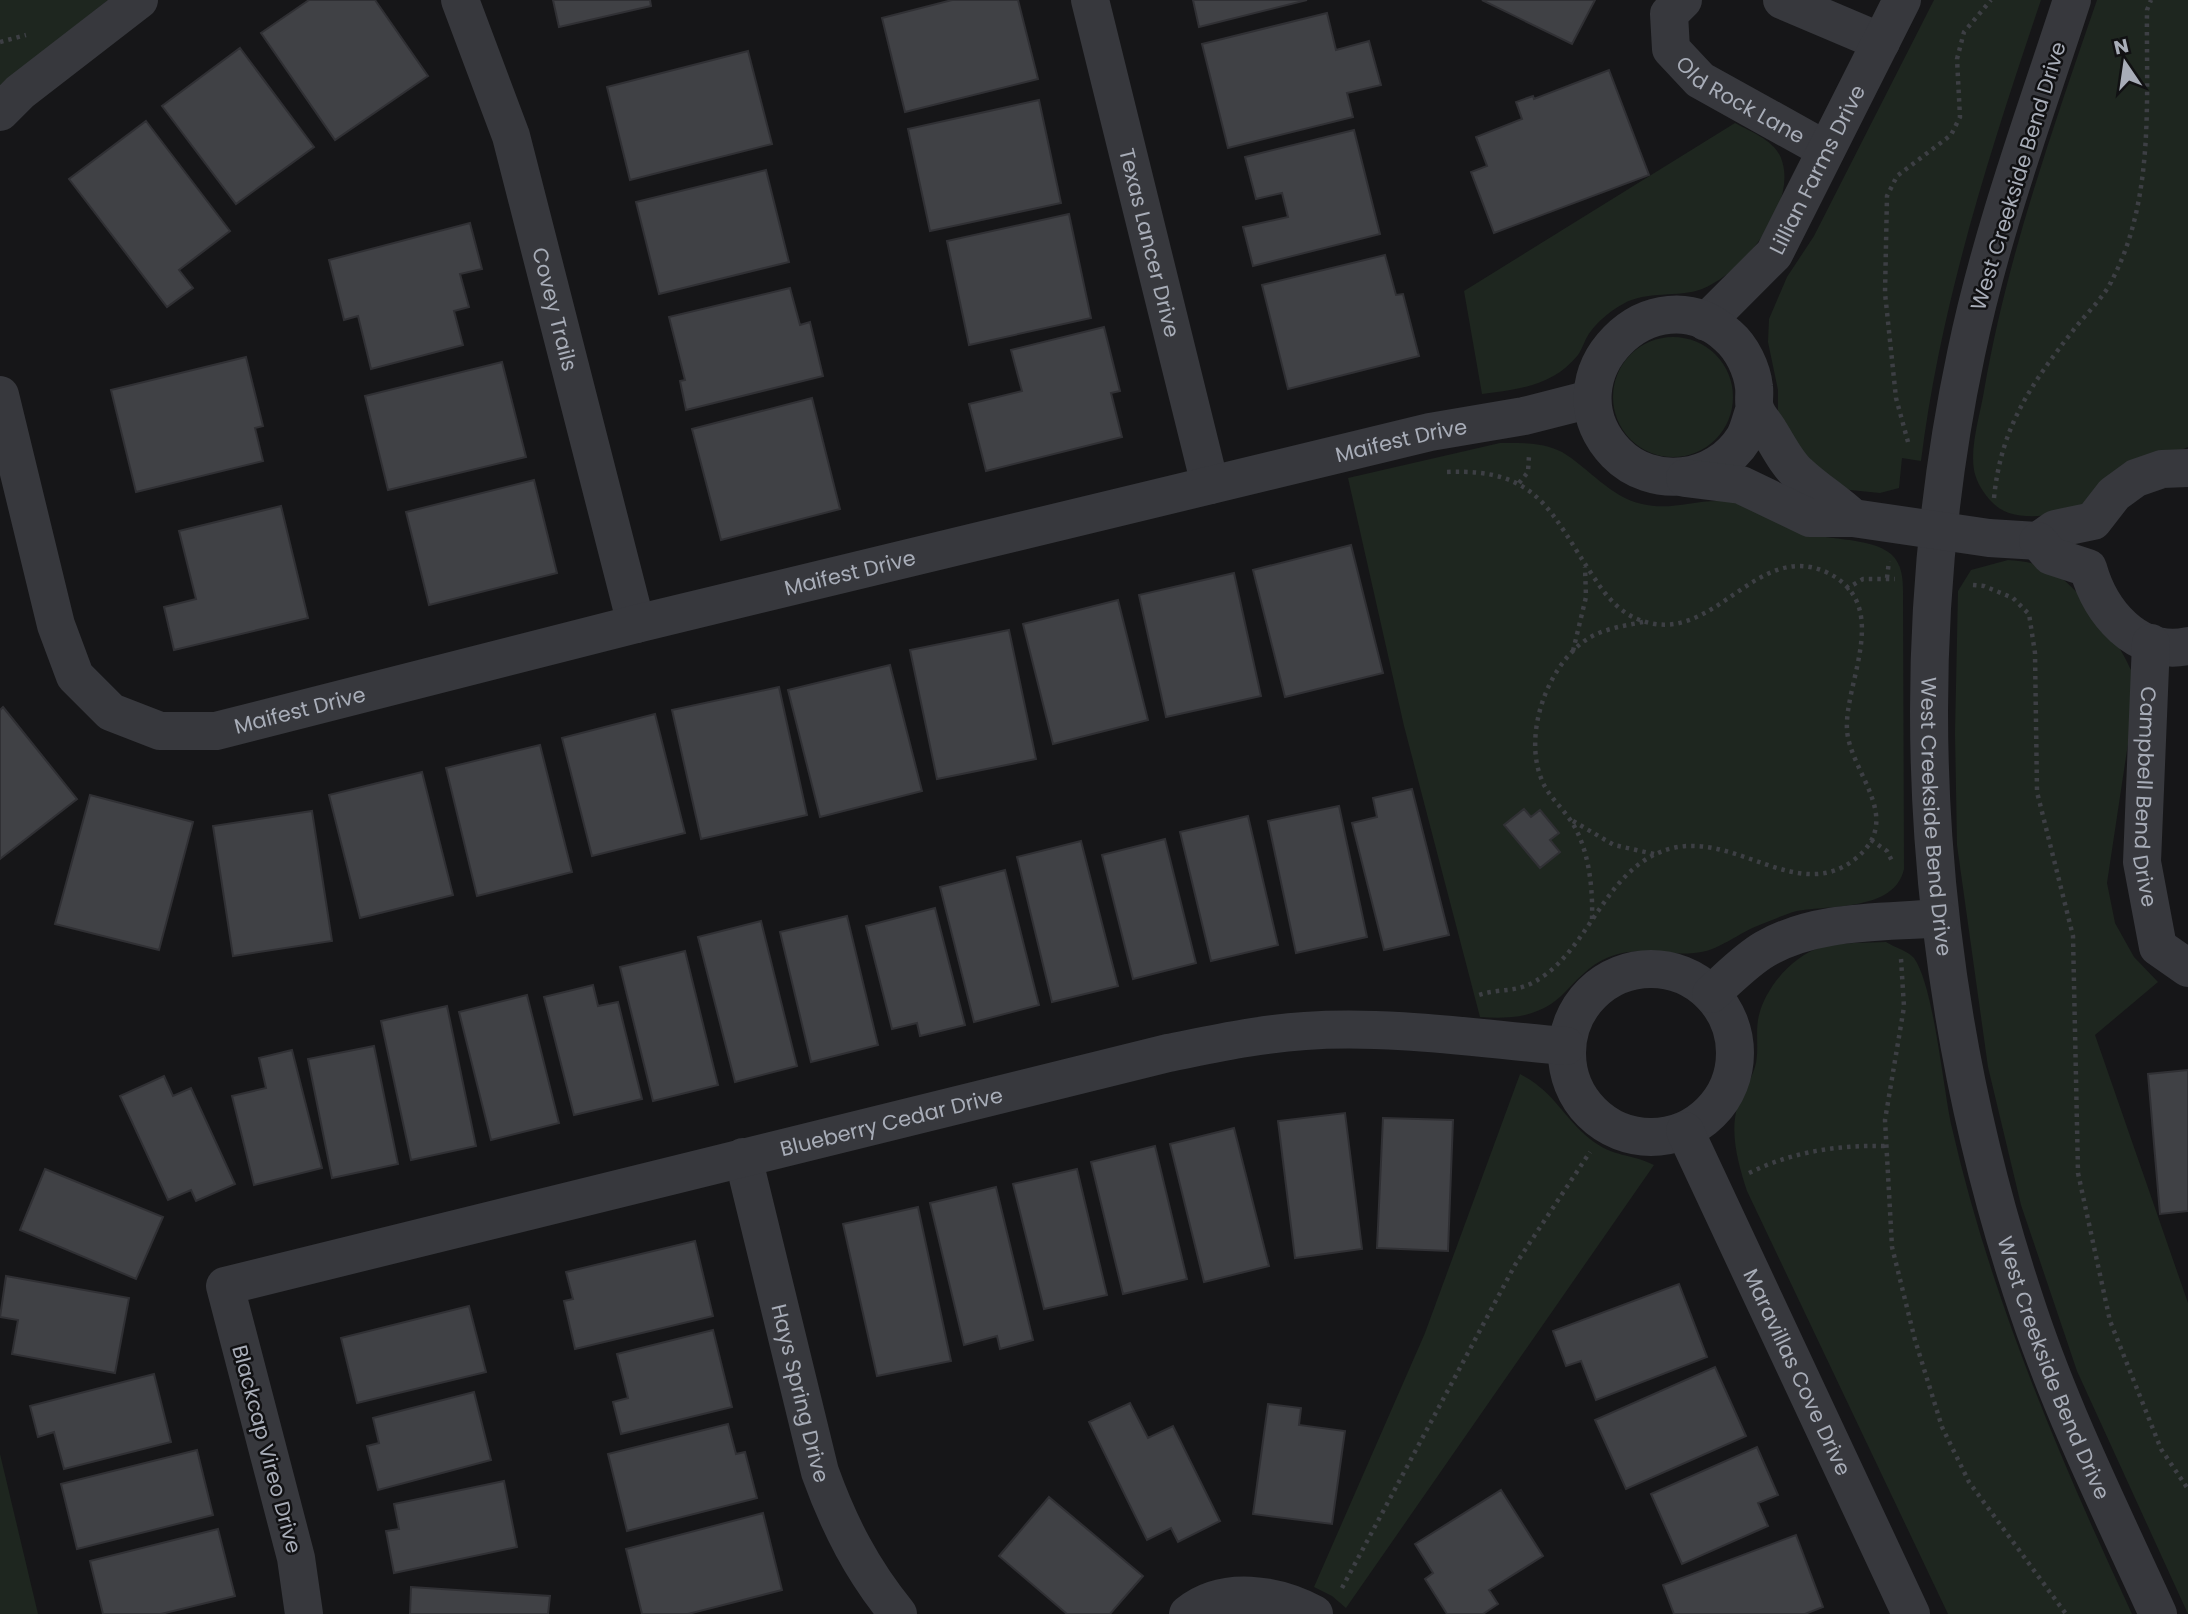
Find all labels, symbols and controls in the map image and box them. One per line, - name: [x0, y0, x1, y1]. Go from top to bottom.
- north arrow: [2090, 28, 2160, 98]
- text: N: [2111, 32, 2131, 62]
- street label: West Creekside Bend Drive: [1963, 38, 2073, 314]
- street label: Old Rock Lane: [1670, 49, 1810, 150]
- street label: Lillian Farms Drive: [1762, 79, 1872, 259]
- street label: Texas Lancer Drive: [1113, 145, 1187, 340]
- street label: Covey Trails: [526, 244, 585, 374]
- street label: Maifest Drive: [1332, 411, 1469, 469]
- street label: Maifest Drive: [781, 542, 919, 602]
- street label: West Creekside Bend Drive: [1915, 677, 1960, 958]
- street label: Maifest Drive: [231, 679, 368, 740]
- street label: Campbell Bend Drive: [2126, 686, 2165, 909]
- street label: Blueberry Cedar Drive: [777, 1080, 1006, 1163]
- street label: West Creekside Bend Drive: [1991, 1233, 2118, 1504]
- street label: Maravillas Cove Drive: [1737, 1264, 1859, 1480]
- street label: Hays Spring Drive: [765, 1301, 837, 1486]
- street label: Blackcap Vireo Drive: [225, 1342, 309, 1556]

